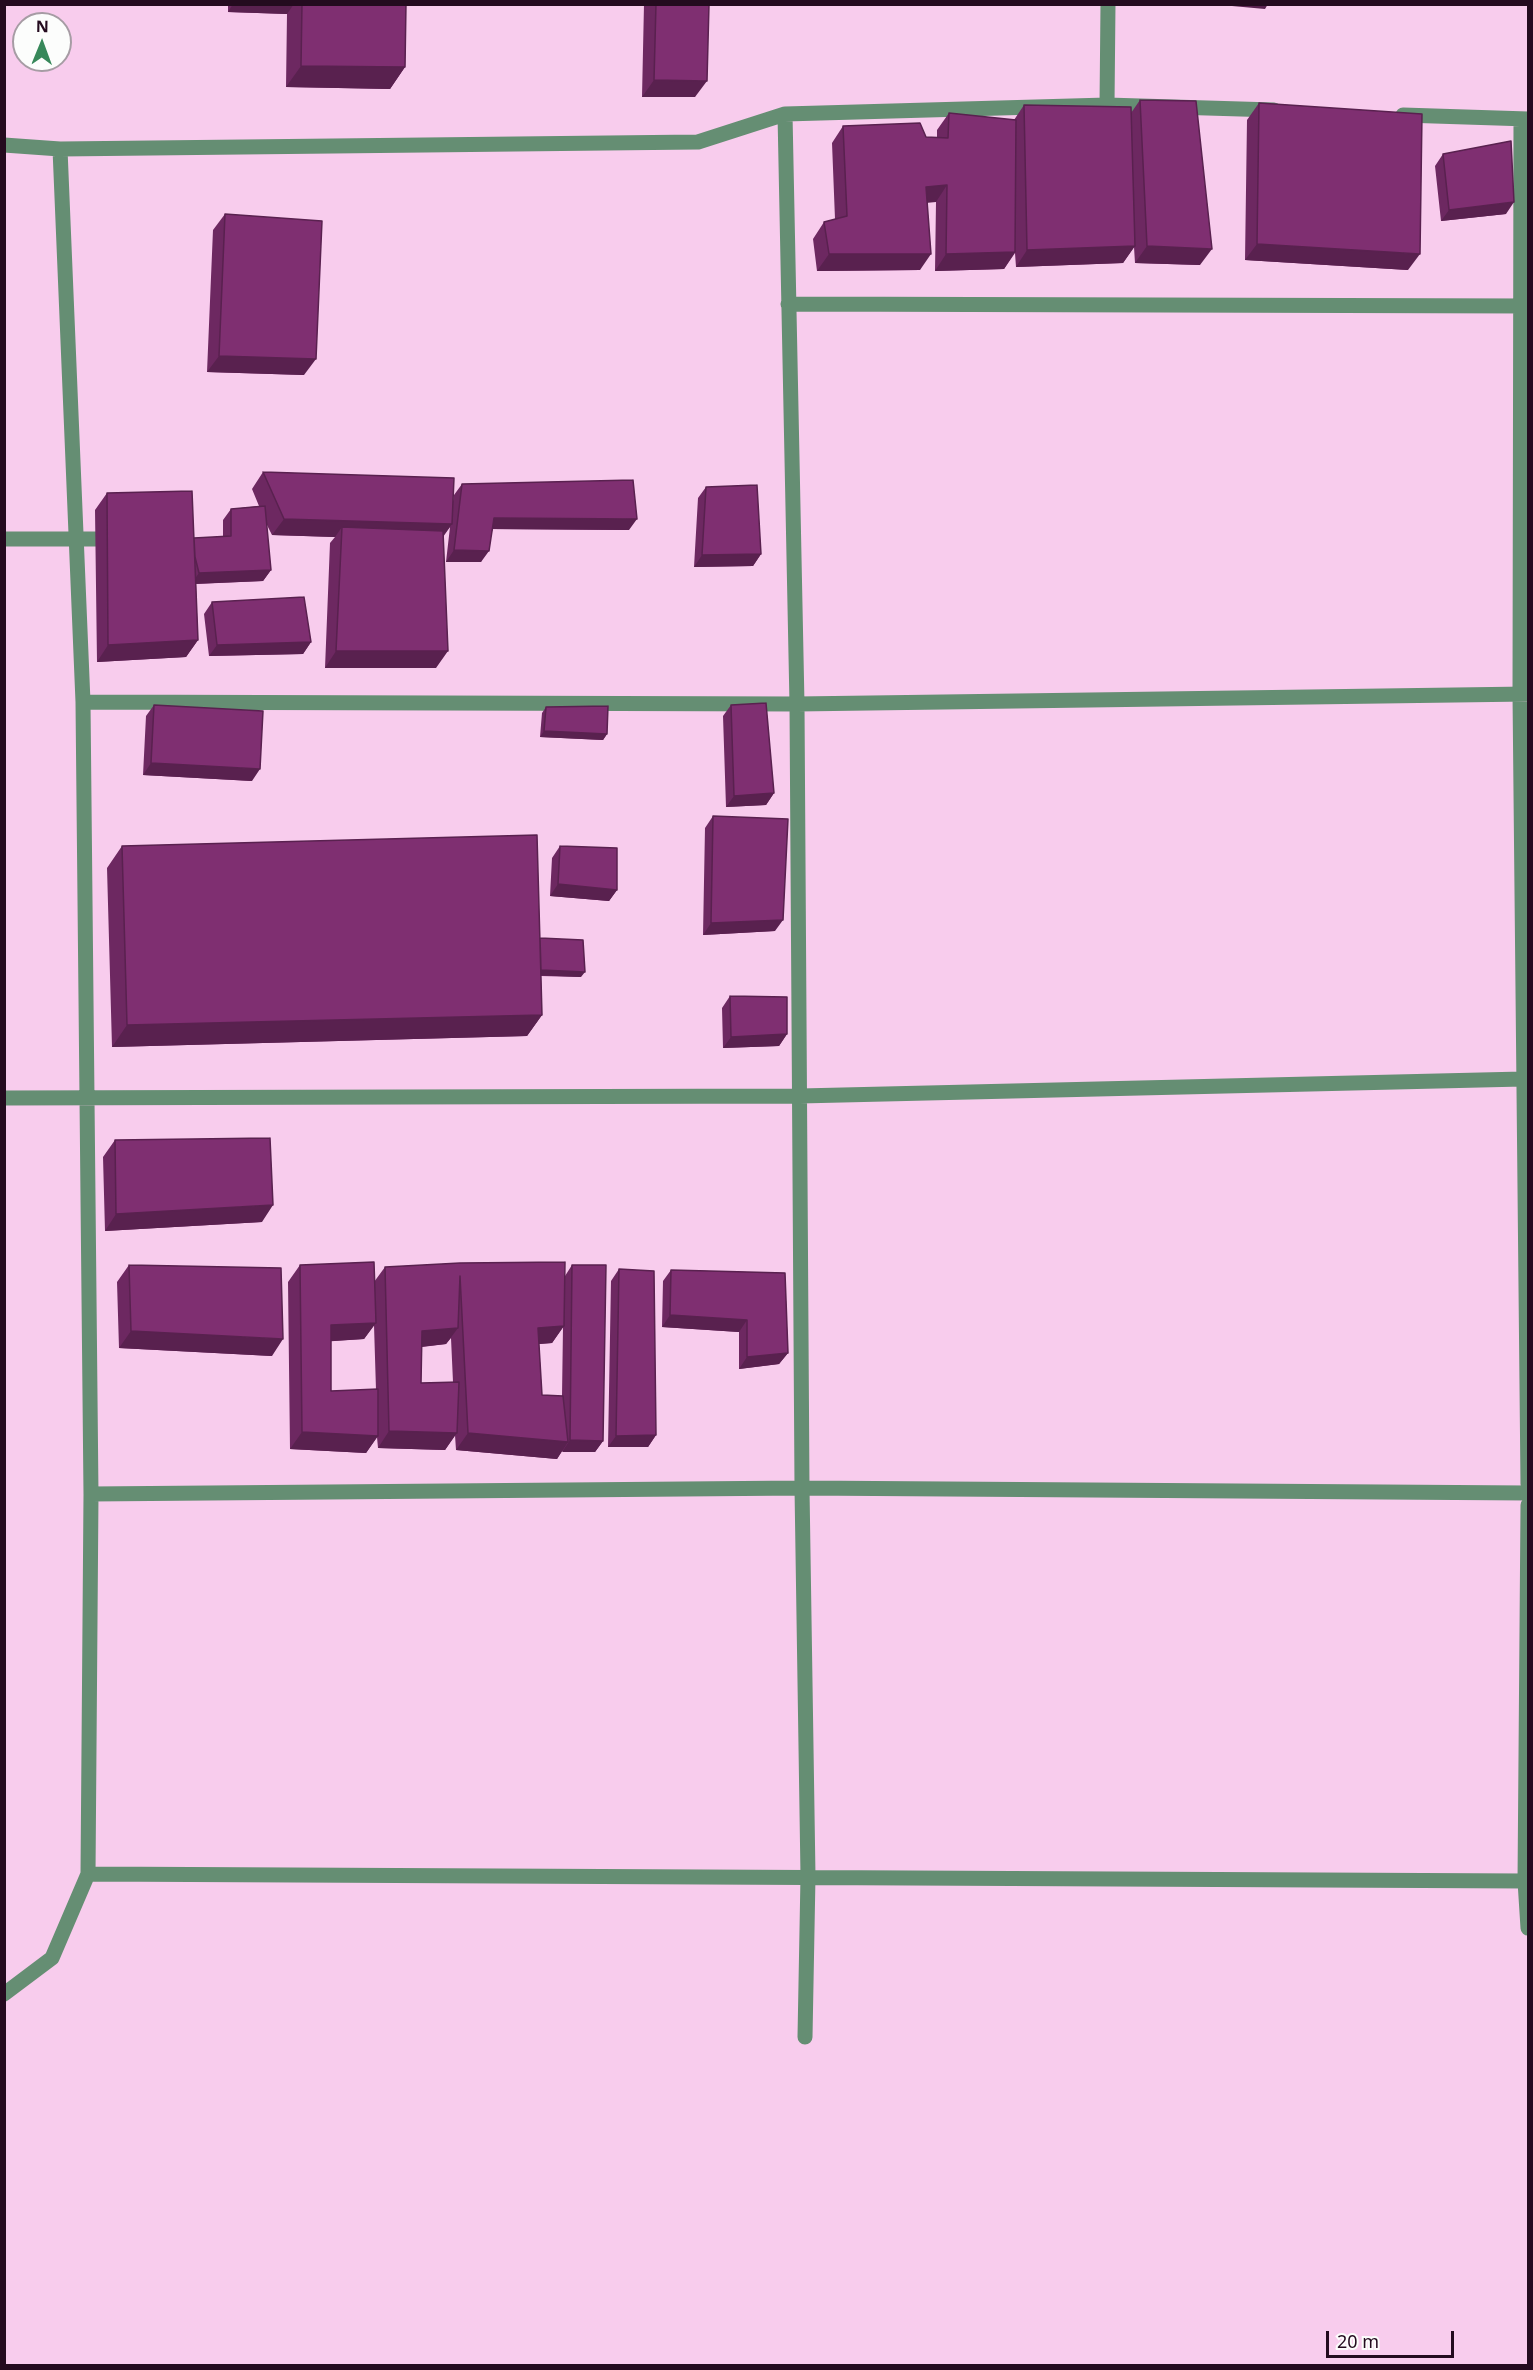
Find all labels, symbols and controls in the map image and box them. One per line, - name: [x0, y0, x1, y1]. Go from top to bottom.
- north arrow: [12, 12, 72, 72]
- text: N: [36, 15, 49, 37]
- scale bar: [1329, 2319, 1456, 2357]
- text: 20 m: [1337, 2329, 1379, 2353]

